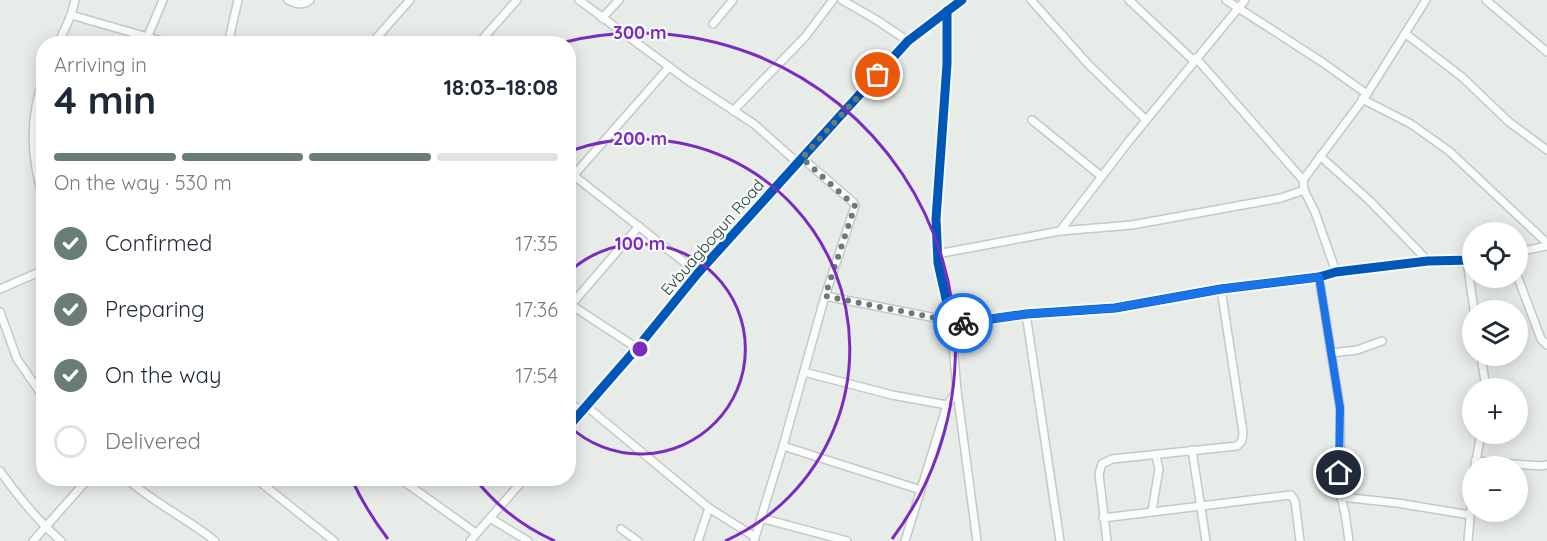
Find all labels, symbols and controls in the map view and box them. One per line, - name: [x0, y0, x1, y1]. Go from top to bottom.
- text: 300 m: [613, 21, 667, 44]
- pin: [852, 49, 903, 100]
- text: Arriving in: [54, 52, 147, 77]
- icon: bag: [861, 58, 894, 91]
- text: 18:03–18:08: [443, 73, 558, 101]
- text: 4 min: [54, 75, 156, 124]
- text: 200 m: [613, 127, 667, 150]
- text: On the way · 530 m: [54, 170, 232, 195]
- street label: Evbuagbogun Road: [656, 175, 768, 299]
- map controls: [1462, 222, 1528, 522]
- button: locate: [1462, 222, 1528, 288]
- icon: check: [54, 227, 87, 260]
- text: Confirmed: [105, 229, 212, 257]
- text: 17:35: [515, 231, 558, 256]
- text: 100 m: [615, 232, 665, 255]
- icon: check: [54, 293, 87, 326]
- courier: [933, 293, 993, 353]
- text: Preparing: [105, 295, 205, 323]
- text: 17:36: [515, 297, 558, 322]
- button: layers: [1462, 300, 1528, 366]
- icon: bike: [947, 307, 980, 340]
- centre of rings: [630, 339, 650, 359]
- icon: check: [54, 359, 87, 392]
- text: On the way: [105, 361, 221, 389]
- text: 17:54: [515, 363, 558, 388]
- button: +: [1462, 378, 1528, 444]
- text: Delivered: [105, 427, 201, 455]
- pin: [1313, 447, 1364, 498]
- icon: home: [1322, 456, 1355, 489]
- button: −: [1462, 456, 1528, 522]

